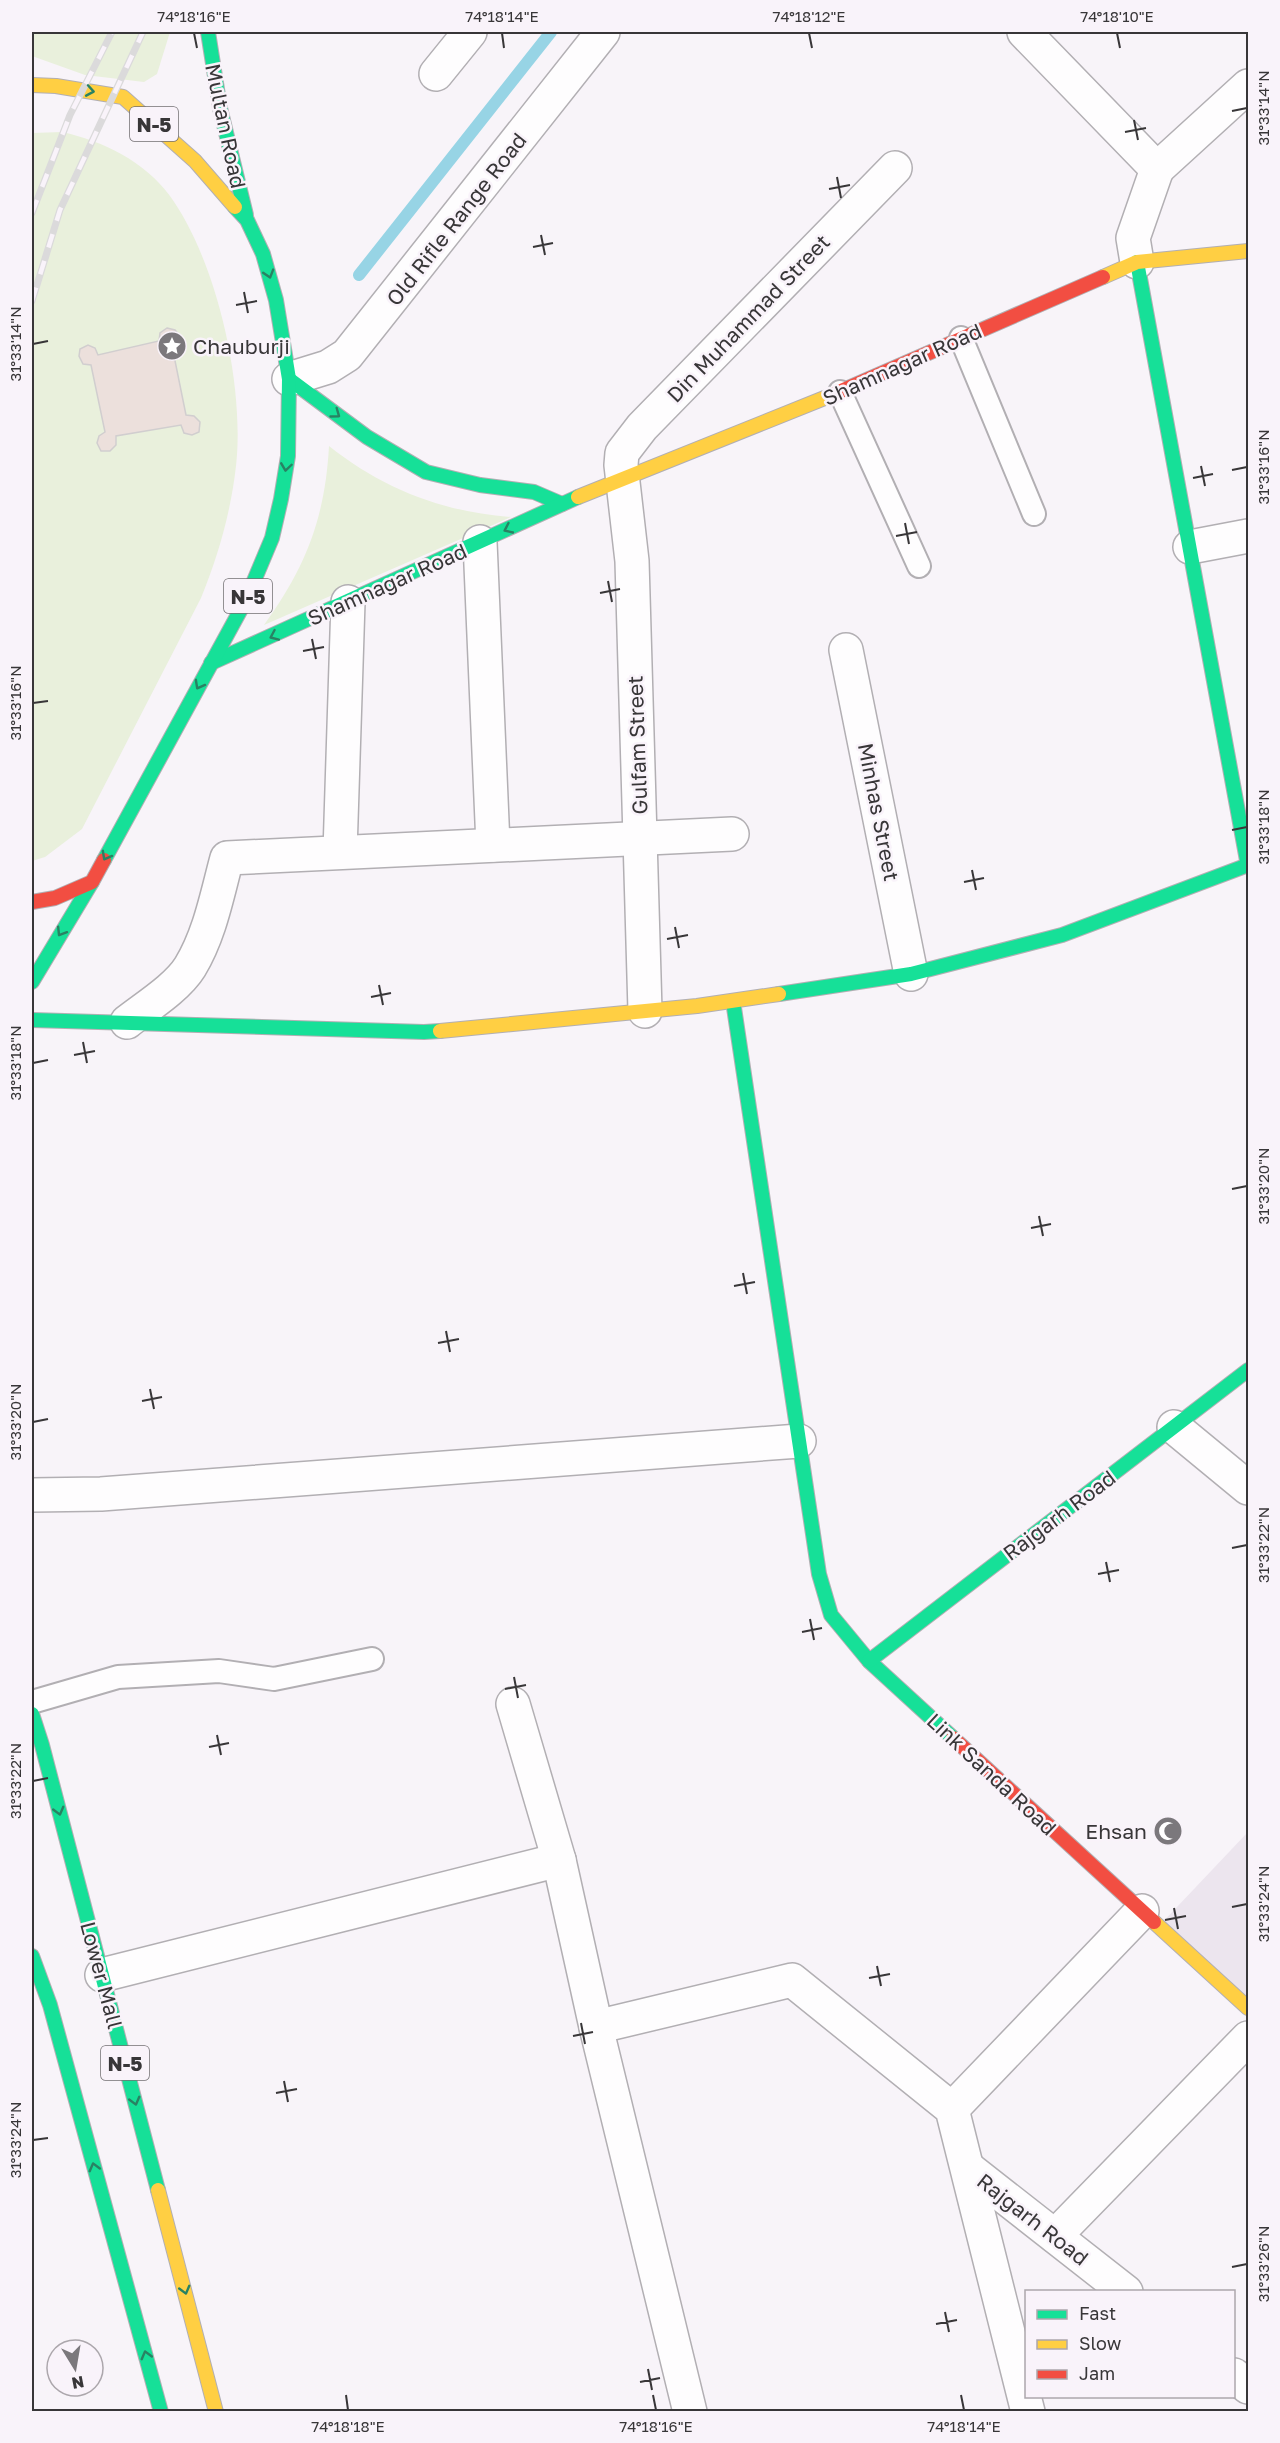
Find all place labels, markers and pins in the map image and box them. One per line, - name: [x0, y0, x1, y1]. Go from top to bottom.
- place icon: Chauburji: [156, 330, 188, 362]
- place label: Chauburji: [193, 333, 290, 359]
- mosque icon: Ehsan: [1152, 1815, 1184, 1847]
- place label: Ehsan: [1085, 1818, 1147, 1844]

